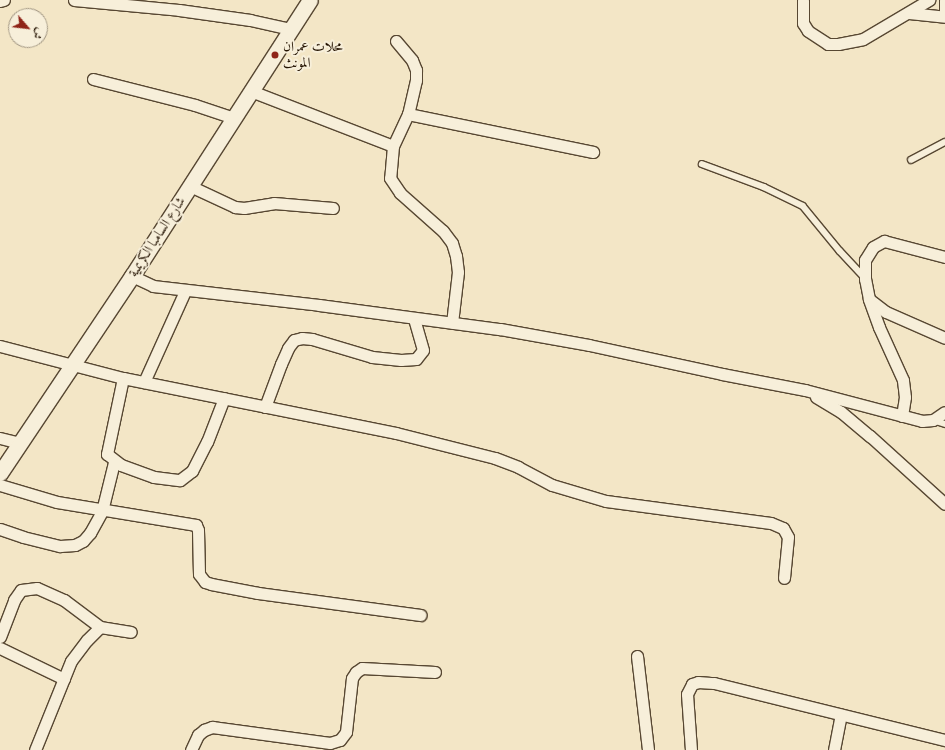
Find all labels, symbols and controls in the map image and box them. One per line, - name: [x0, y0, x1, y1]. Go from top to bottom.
- north arrow: [8, 8, 48, 48]
- text: ش: [30, 26, 46, 41]
- place label: محلات عمران المونث: [283, 39, 343, 72]
- marker: محلات عمران المونث: [270, 50, 280, 60]
- street label: شارع السامبا الكريمية: [125, 194, 189, 280]

